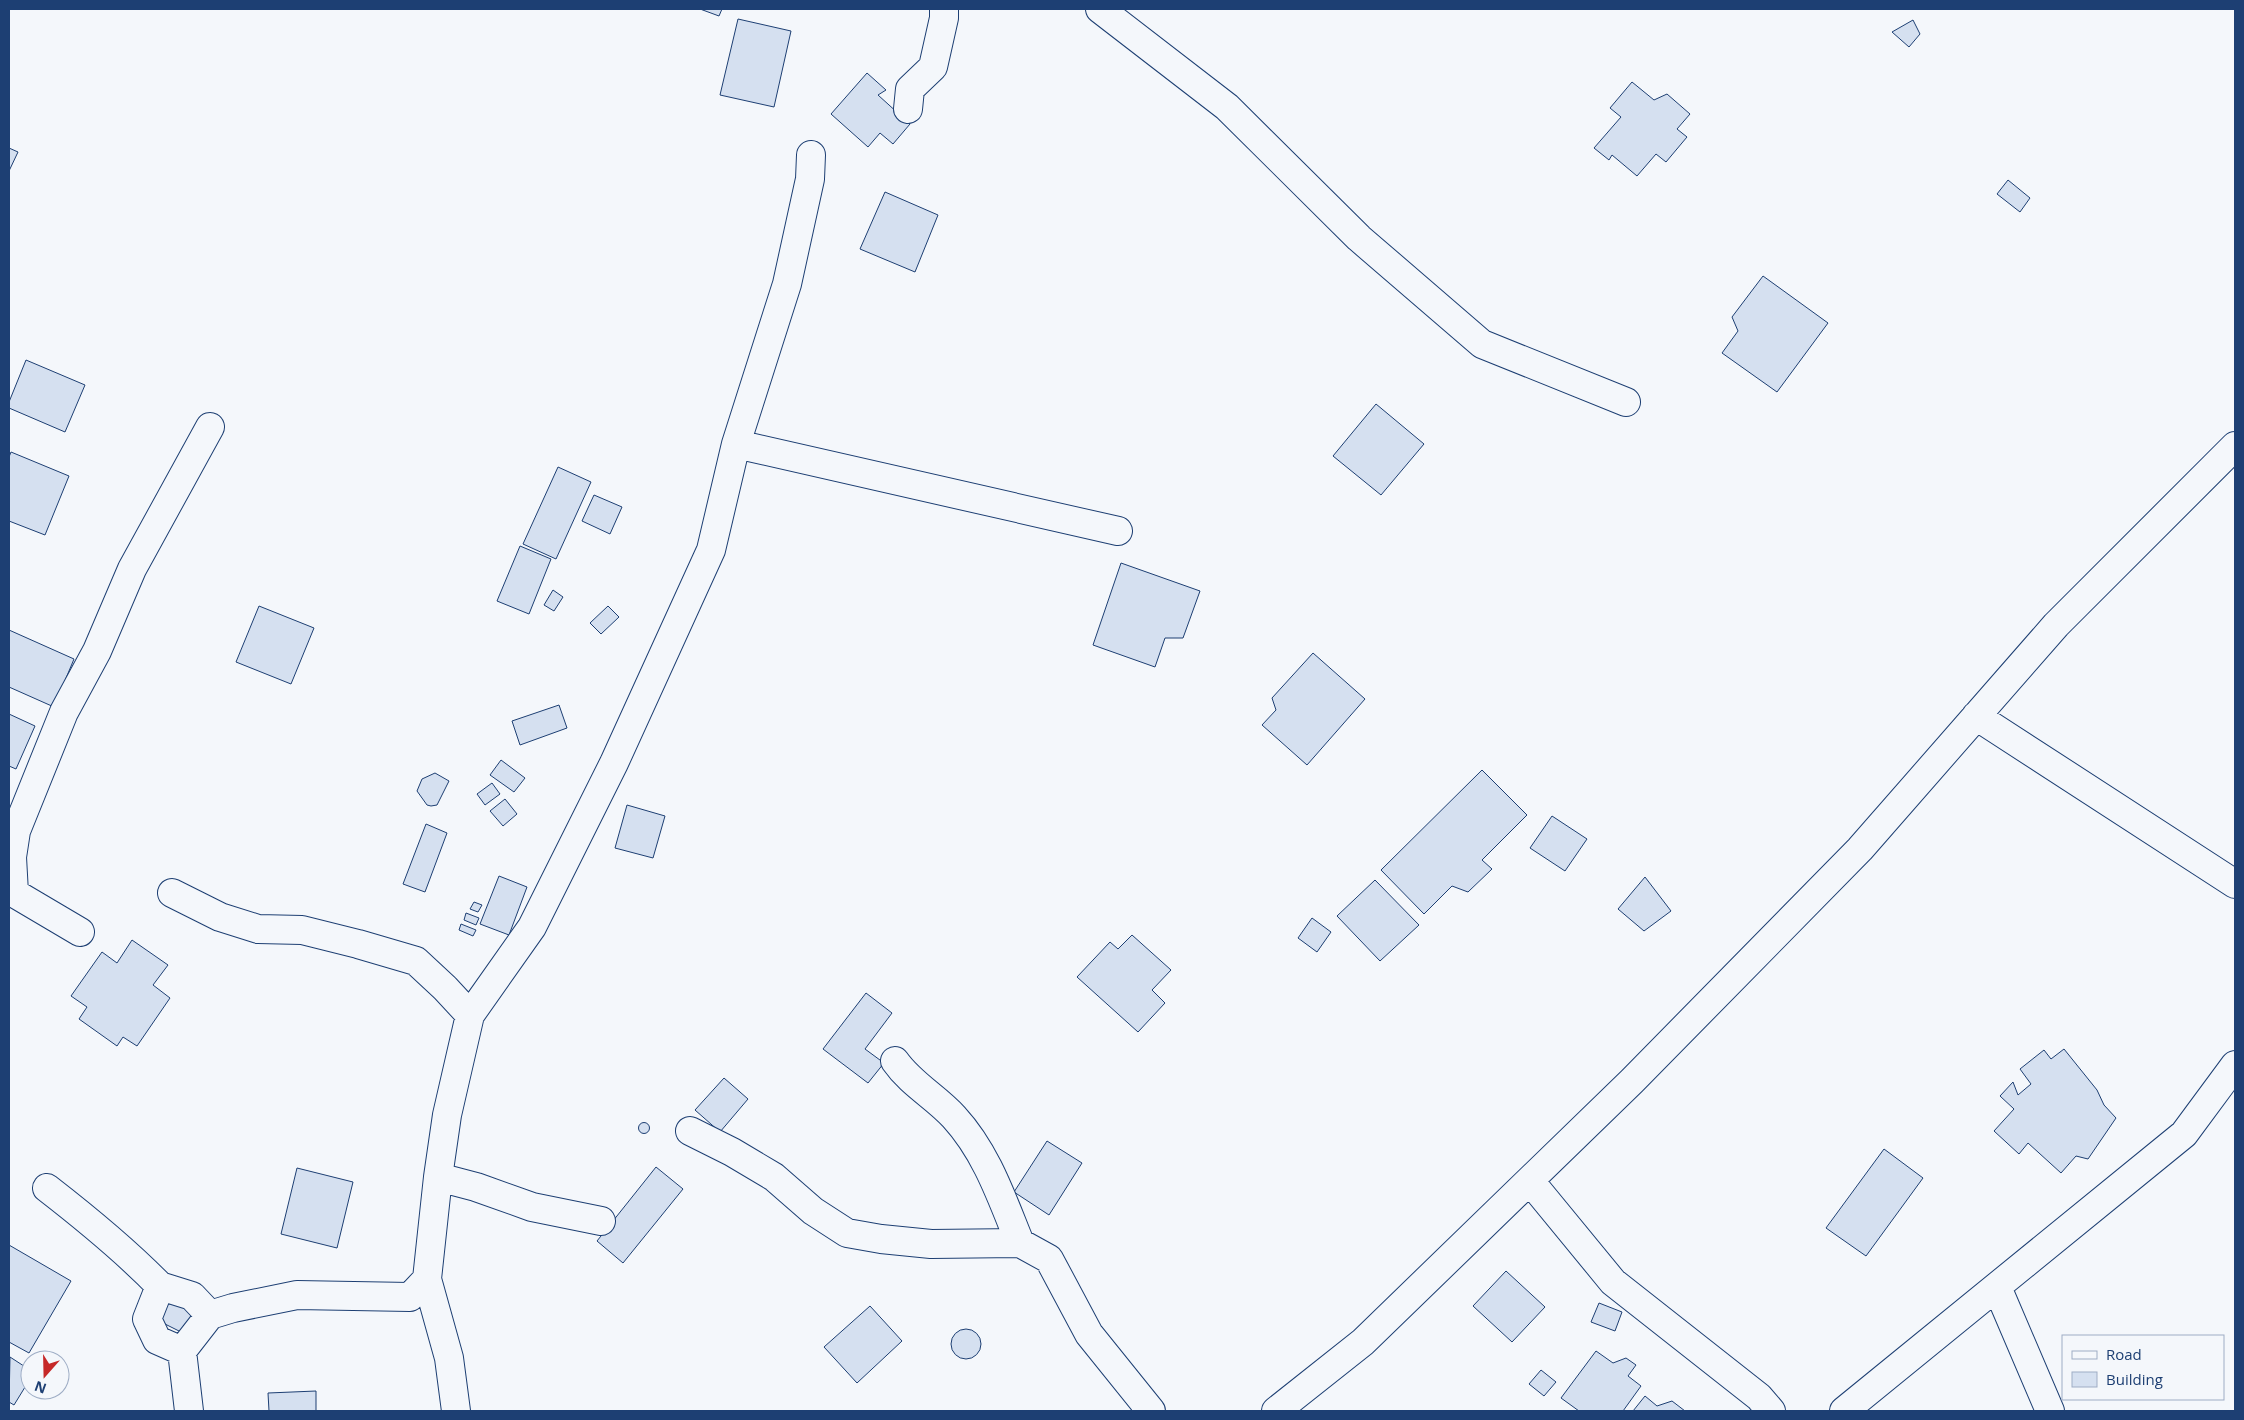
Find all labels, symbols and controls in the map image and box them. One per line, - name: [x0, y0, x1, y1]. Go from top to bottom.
- legend: [2062, 1335, 2224, 1400]
- text: Road: [2106, 1344, 2142, 1364]
- north arrow: [20, 1350, 70, 1400]
- text: Building: [2106, 1369, 2163, 1389]
- text: N: [32, 1377, 49, 1399]

